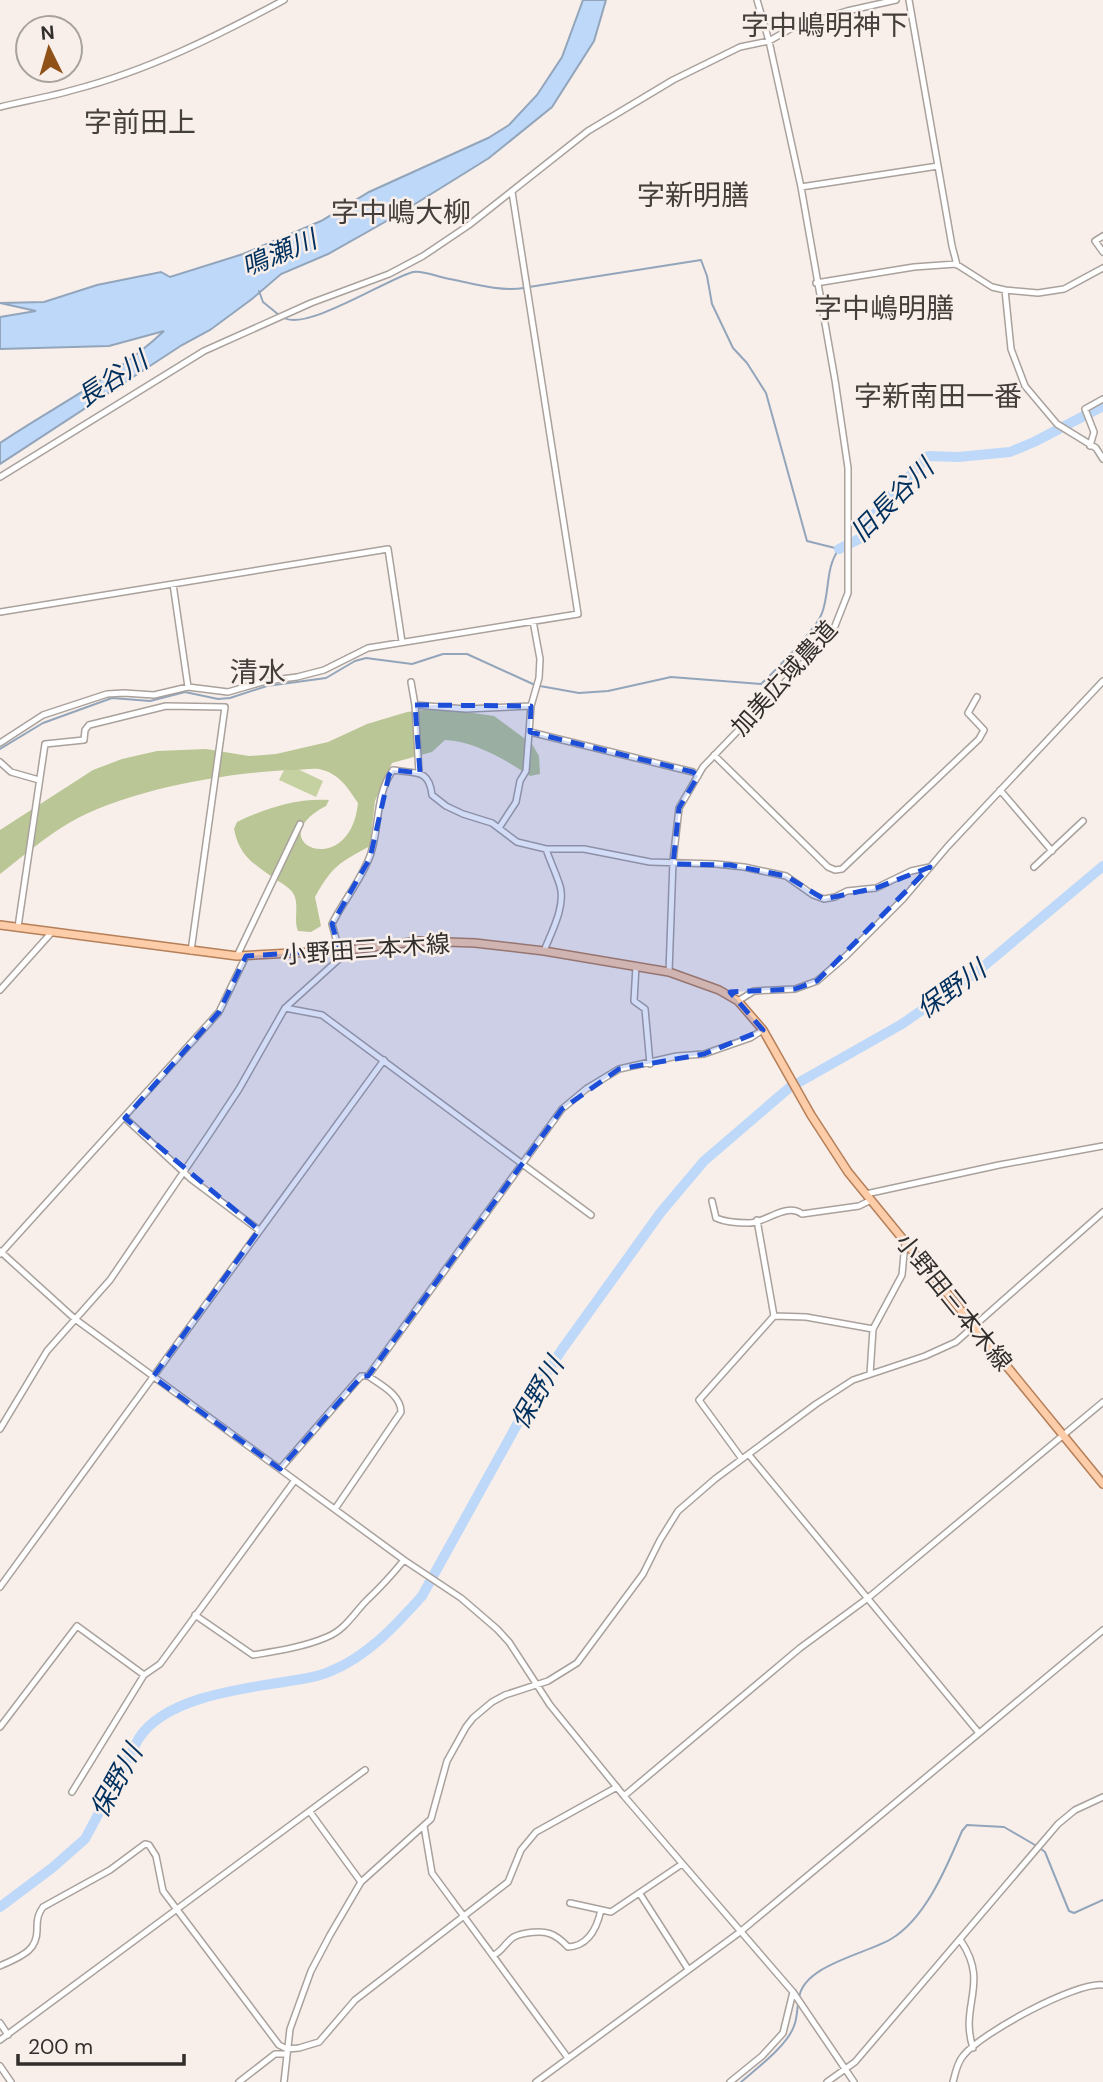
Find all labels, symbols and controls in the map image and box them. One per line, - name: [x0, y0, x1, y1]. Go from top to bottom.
- district label: 字中嶋明神下: [741, 7, 909, 44]
- north arrow: [14, 14, 84, 84]
- text: N: [40, 20, 56, 46]
- district label: 字前田上: [84, 104, 196, 141]
- district label: 字新明膳: [637, 177, 749, 214]
- district label: 字中嶋大柳: [331, 194, 471, 231]
- water label: 鳴瀬川: [236, 221, 324, 284]
- district label: 字中嶋明膳: [814, 290, 954, 327]
- water label: 長谷川: [70, 342, 156, 415]
- district label: 字新南田一番: [854, 378, 1022, 415]
- water label: 旧長谷川: [843, 449, 943, 549]
- street label: 加美広域農道: [724, 614, 844, 742]
- district label: 清水: [230, 654, 286, 691]
- street label: 小野田三本木線: [281, 928, 451, 970]
- water label: 保野川: [909, 951, 995, 1026]
- street label: 小野田三本木線: [889, 1227, 1019, 1377]
- water label: 保野川: [503, 1348, 573, 1435]
- water label: 保野川: [82, 1736, 151, 1823]
- scale bar: [18, 2022, 184, 2066]
- text: 200 m: [28, 2033, 93, 2061]

